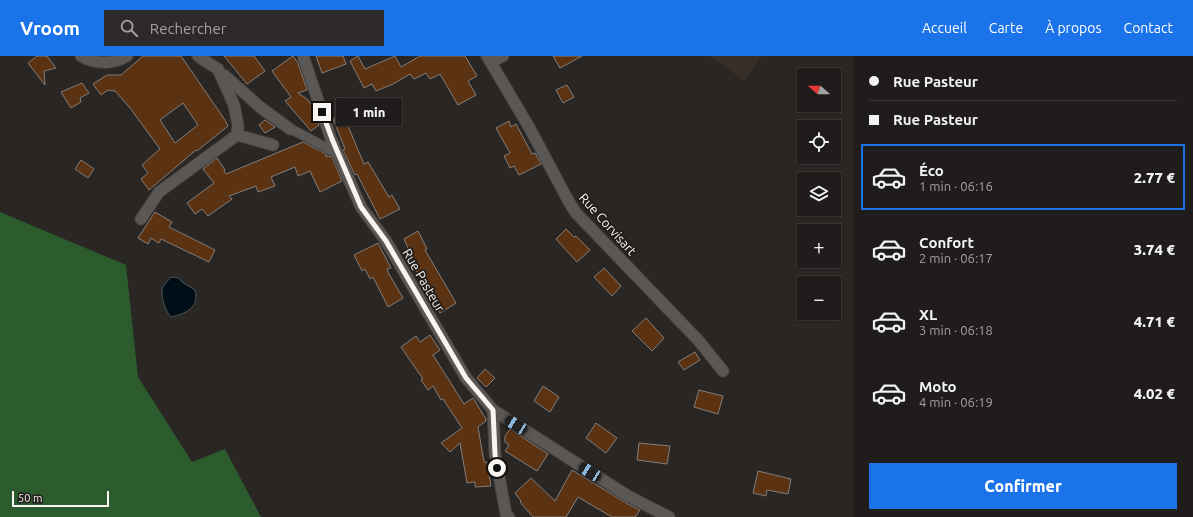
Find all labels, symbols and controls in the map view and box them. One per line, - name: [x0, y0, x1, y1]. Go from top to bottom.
- search box: [104, 10, 384, 46]
- text: Vroom: [20, 17, 80, 39]
- icon: search: [118, 17, 140, 39]
- text: Rechercher: [150, 20, 226, 37]
- text: Accueil: [922, 20, 967, 36]
- text: Carte: [989, 20, 1023, 36]
- text: À propos: [1045, 20, 1102, 36]
- text: Contact: [1124, 20, 1173, 36]
- north arrow: [797, 68, 841, 112]
- map controls: [797, 68, 841, 320]
- text: Rue Pasteur: [893, 73, 978, 90]
- callout: 1 min: [336, 98, 402, 126]
- route end: [313, 103, 331, 121]
- text: 1 min: [352, 105, 386, 119]
- text: Rue Pasteur: [893, 111, 978, 128]
- button: locate: [797, 120, 841, 164]
- icon: car: [871, 159, 907, 195]
- text: Éco: [919, 162, 944, 179]
- text: 2.77 €: [1134, 169, 1175, 186]
- button: layers: [797, 172, 841, 216]
- text: 1 min · 06:16: [919, 179, 993, 193]
- street label: Rue Corvisart: [577, 190, 639, 258]
- button: +: [797, 224, 841, 268]
- icon: car: [871, 231, 907, 267]
- text: Confort: [919, 234, 974, 251]
- text: 3.74 €: [1134, 241, 1175, 258]
- street label: Rue Pasteur: [400, 246, 448, 314]
- text: 2 min · 06:17: [919, 251, 993, 265]
- button: −: [797, 276, 841, 320]
- icon: car: [871, 303, 907, 339]
- text: XL: [919, 306, 937, 323]
- text: 4.71 €: [1134, 313, 1175, 330]
- text: 3 min · 06:18: [919, 323, 993, 337]
- icon: car: [871, 375, 907, 411]
- text: Moto: [919, 378, 957, 395]
- text: 4.02 €: [1134, 385, 1175, 402]
- text: 4 min · 06:19: [919, 395, 993, 409]
- car: [503, 414, 529, 436]
- route start: [488, 459, 506, 477]
- car: [577, 461, 603, 483]
- button: Confirmer: [869, 463, 1177, 509]
- scale bar: [12, 489, 109, 508]
- text: 50 m: [18, 492, 42, 504]

